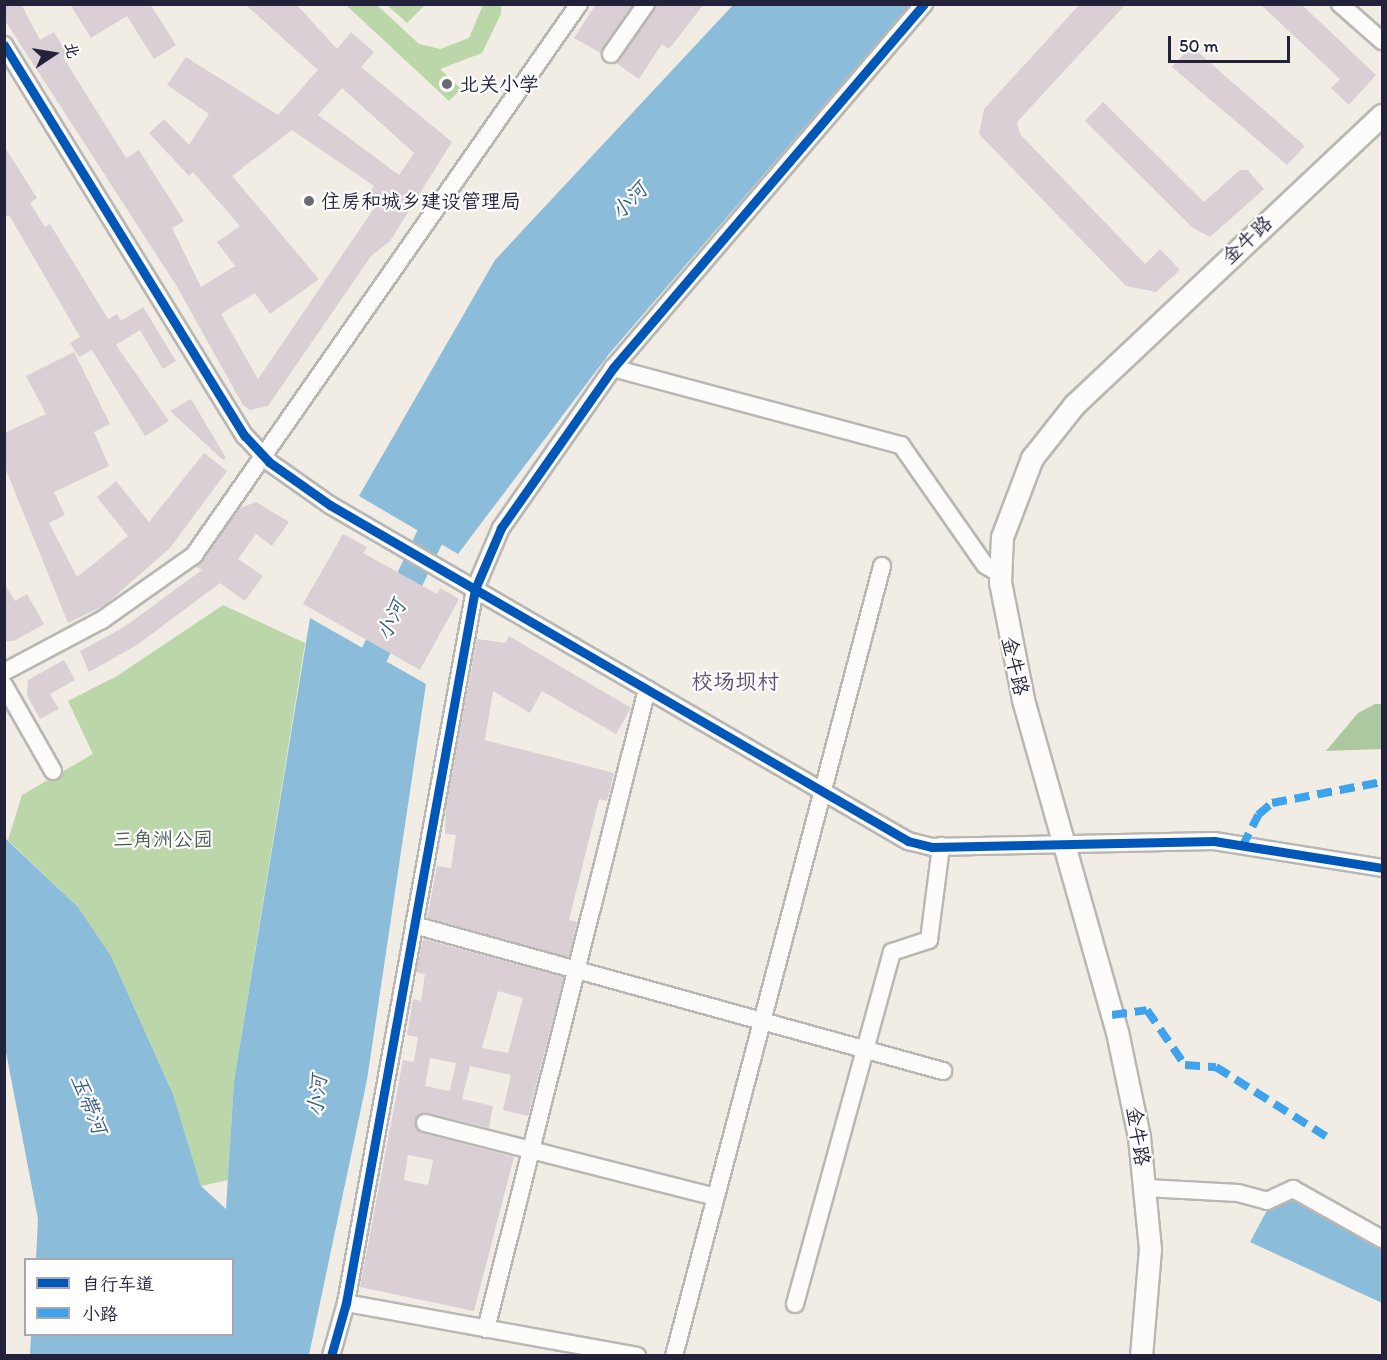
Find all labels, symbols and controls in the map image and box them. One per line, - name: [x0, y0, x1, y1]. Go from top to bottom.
- north arrow: [24, 24, 84, 84]
- scale bar: [1171, 24, 1292, 62]
- text: 50 m: [1179, 35, 1219, 57]
- text: 北: [61, 40, 83, 60]
- place label: 北关小学: [459, 72, 539, 96]
- marker: 北关小学: [440, 77, 454, 91]
- water label: 小河: [605, 177, 653, 225]
- place label: 住房和城乡建设管理局: [321, 189, 521, 213]
- marker: 住房和城乡建设管理局: [302, 194, 316, 208]
- street label: 金牛路: [1217, 211, 1277, 269]
- water label: 小河: [371, 596, 411, 644]
- street label: 金牛路: [997, 634, 1033, 698]
- district label: 校场坝村: [691, 669, 779, 695]
- park label: 三角洲公园: [113, 827, 213, 851]
- water label: 玉带河: [66, 1070, 112, 1138]
- water label: 小河: [302, 1074, 332, 1118]
- street label: 金牛路: [1121, 1104, 1155, 1168]
- legend: [24, 1258, 234, 1336]
- text: 自行车道: [82, 1273, 154, 1295]
- text: 小路: [82, 1303, 118, 1325]

